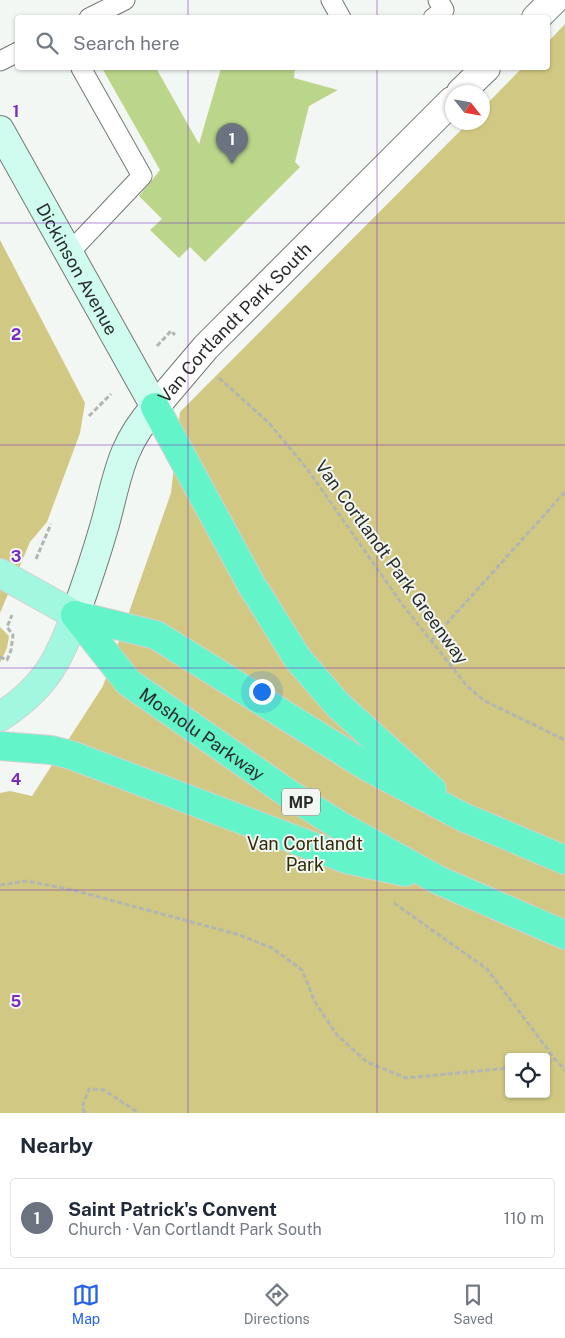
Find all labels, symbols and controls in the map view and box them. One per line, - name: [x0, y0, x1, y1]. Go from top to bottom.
- search box: [15, 15, 550, 70]
- icon: search: [33, 29, 61, 57]
- text: Search here: [73, 32, 180, 54]
- north arrow: [445, 85, 490, 130]
- text: 1: [13, 102, 19, 121]
- pin: 1: [216, 123, 248, 164]
- street label: Dickinson Avenue: [32, 199, 123, 338]
- street label: Van Cortlandt Park South: [153, 238, 315, 407]
- text: 2: [11, 325, 21, 344]
- street label: Van Cortlandt Park Greenway: [311, 456, 473, 668]
- text: 3: [11, 547, 21, 566]
- your location: [249, 679, 275, 705]
- street label: Mosholu Parkway: [136, 683, 269, 785]
- text: 4: [11, 770, 22, 789]
- road number: MP: [282, 789, 320, 816]
- park label: Van Cortlandt Park: [247, 833, 363, 875]
- text: 5: [11, 992, 22, 1011]
- map controls: [505, 1053, 550, 1098]
- button: locate: [505, 1053, 550, 1098]
- text: Nearby: [20, 1133, 93, 1158]
- text: Saint Patrick's Convent: [68, 1198, 277, 1220]
- text: 1: [34, 1209, 40, 1228]
- text: 110 m: [503, 1209, 544, 1228]
- text: Church · Van Cortlandt Park South: [68, 1220, 322, 1239]
- tab: Map: [72, 1281, 100, 1327]
- tab: Directions: [244, 1281, 310, 1327]
- tab: Saved: [453, 1281, 493, 1327]

